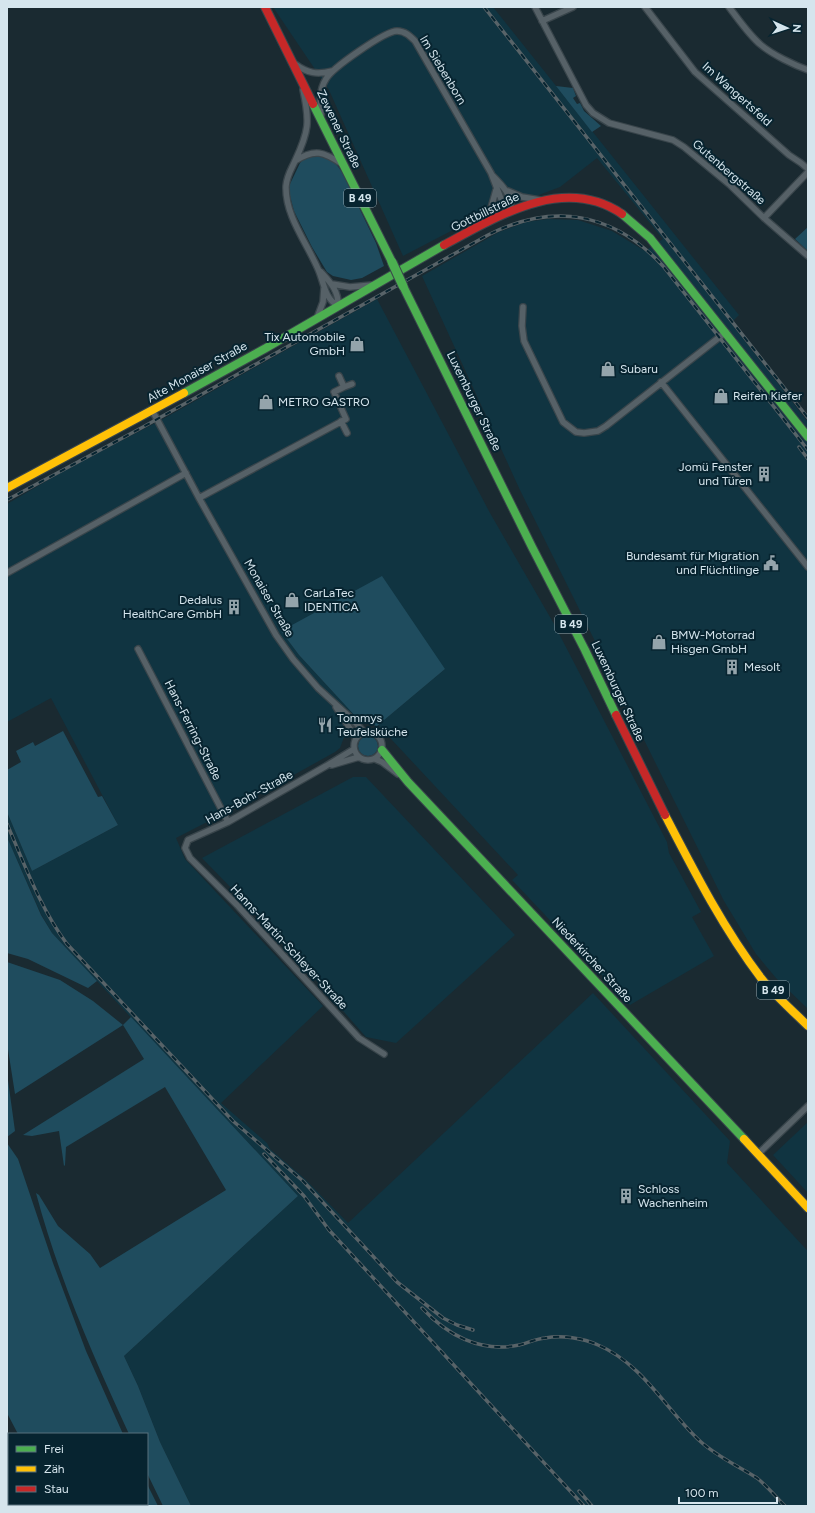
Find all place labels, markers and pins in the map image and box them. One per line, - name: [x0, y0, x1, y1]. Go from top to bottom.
- place label: Tix Automobile GmbH: [264, 330, 345, 358]
- shop icon: Tix Automobile GmbH: [348, 335, 366, 353]
- shop icon: Subaru: [599, 360, 617, 378]
- place label: Subaru: [620, 362, 658, 376]
- shop icon: Reifen Kiefer: [712, 387, 730, 405]
- place label: Reifen Kiefer: [733, 389, 802, 403]
- shop icon: METRO GASTRO: [257, 393, 275, 411]
- place label: METRO GASTRO: [278, 395, 370, 409]
- place label: Jomü Fenster und Türen: [679, 460, 752, 488]
- building icon: Jomü Fenster und Türen: [755, 465, 773, 483]
- place label: Bundesamt für Migration und Flüchtlinge: [626, 549, 759, 577]
- public building icon: Bundesamt für Migration und Flüchtlinge: [762, 554, 780, 572]
- place label: CarLaTec IDENTICA: [304, 586, 359, 614]
- shop icon: CarLaTec IDENTICA: [283, 591, 301, 609]
- place label: Dedalus HealthCare GmbH: [123, 593, 222, 621]
- building icon: Dedalus HealthCare GmbH: [225, 598, 243, 616]
- place label: BMW-Motorrad Hisgen GmbH: [671, 628, 755, 656]
- shop icon: BMW-Motorrad Hisgen GmbH: [650, 633, 668, 651]
- building icon: Mesolt: [723, 658, 741, 676]
- place label: Mesolt: [744, 660, 781, 674]
- place label: Tommys Teufelsküche: [337, 711, 408, 739]
- restaurant icon: Tommys Teufelsküche: [316, 716, 334, 734]
- place label: Schloss Wachenheim: [638, 1182, 708, 1210]
- building icon: Schloss Wachenheim: [617, 1187, 635, 1205]

